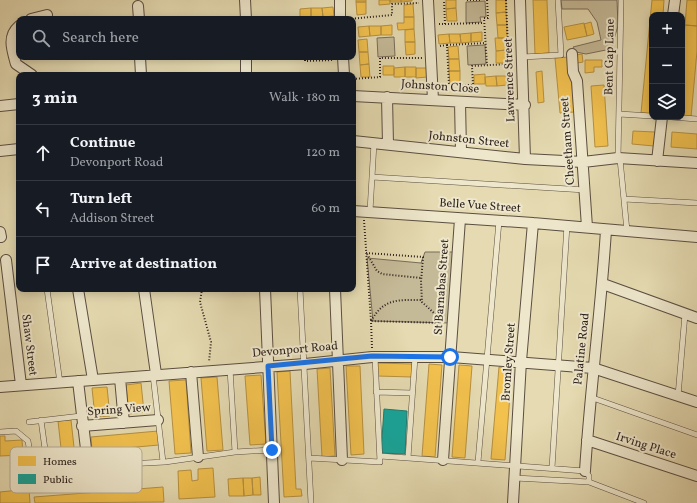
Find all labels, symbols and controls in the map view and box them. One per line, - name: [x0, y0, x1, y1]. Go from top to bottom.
- map controls: [649, 12, 685, 120]
- button: +: [649, 12, 685, 48]
- search box: [16, 16, 356, 60]
- street label: Bent Gap Lane: [601, 18, 619, 95]
- icon: search: [30, 27, 52, 49]
- text: Search here: [62, 28, 139, 49]
- street label: Lawrence Street: [501, 38, 519, 122]
- button: −: [649, 48, 685, 84]
- street label: Johnston Close: [400, 76, 480, 98]
- button: layers: [649, 84, 685, 120]
- text: 3 min: [32, 87, 78, 110]
- text: Walk · 180 m: [269, 89, 340, 107]
- street label: Cheetham Street: [557, 96, 579, 186]
- street label: Johnston Street: [428, 128, 510, 152]
- text: Continue: [70, 133, 135, 154]
- icon: ahead: [32, 142, 54, 164]
- text: 120 m: [306, 144, 340, 162]
- text: Devonport Road: [70, 154, 163, 172]
- text: Turn left: [70, 189, 132, 210]
- street label: Belle Vue Street: [439, 195, 521, 217]
- icon: left: [32, 198, 54, 220]
- text: 60 m: [312, 200, 340, 218]
- text: Addison Street: [70, 210, 154, 228]
- street label: St Barnabas Street: [431, 238, 453, 336]
- icon: arrive: [32, 254, 54, 276]
- text: Arrive at destination: [70, 254, 217, 275]
- street label: Palatine Road: [570, 312, 594, 386]
- street label: Shaw Street: [17, 313, 41, 377]
- street label: Bromley Street: [498, 322, 520, 402]
- street label: Devonport Road: [251, 338, 339, 362]
- route start: [441, 348, 459, 366]
- street label: Spring View: [87, 400, 152, 420]
- street label: Irving Place: [614, 429, 678, 463]
- route end: [263, 441, 281, 459]
- legend: [10, 447, 142, 493]
- text: Homes: [43, 455, 77, 470]
- text: Public: [43, 473, 73, 488]

